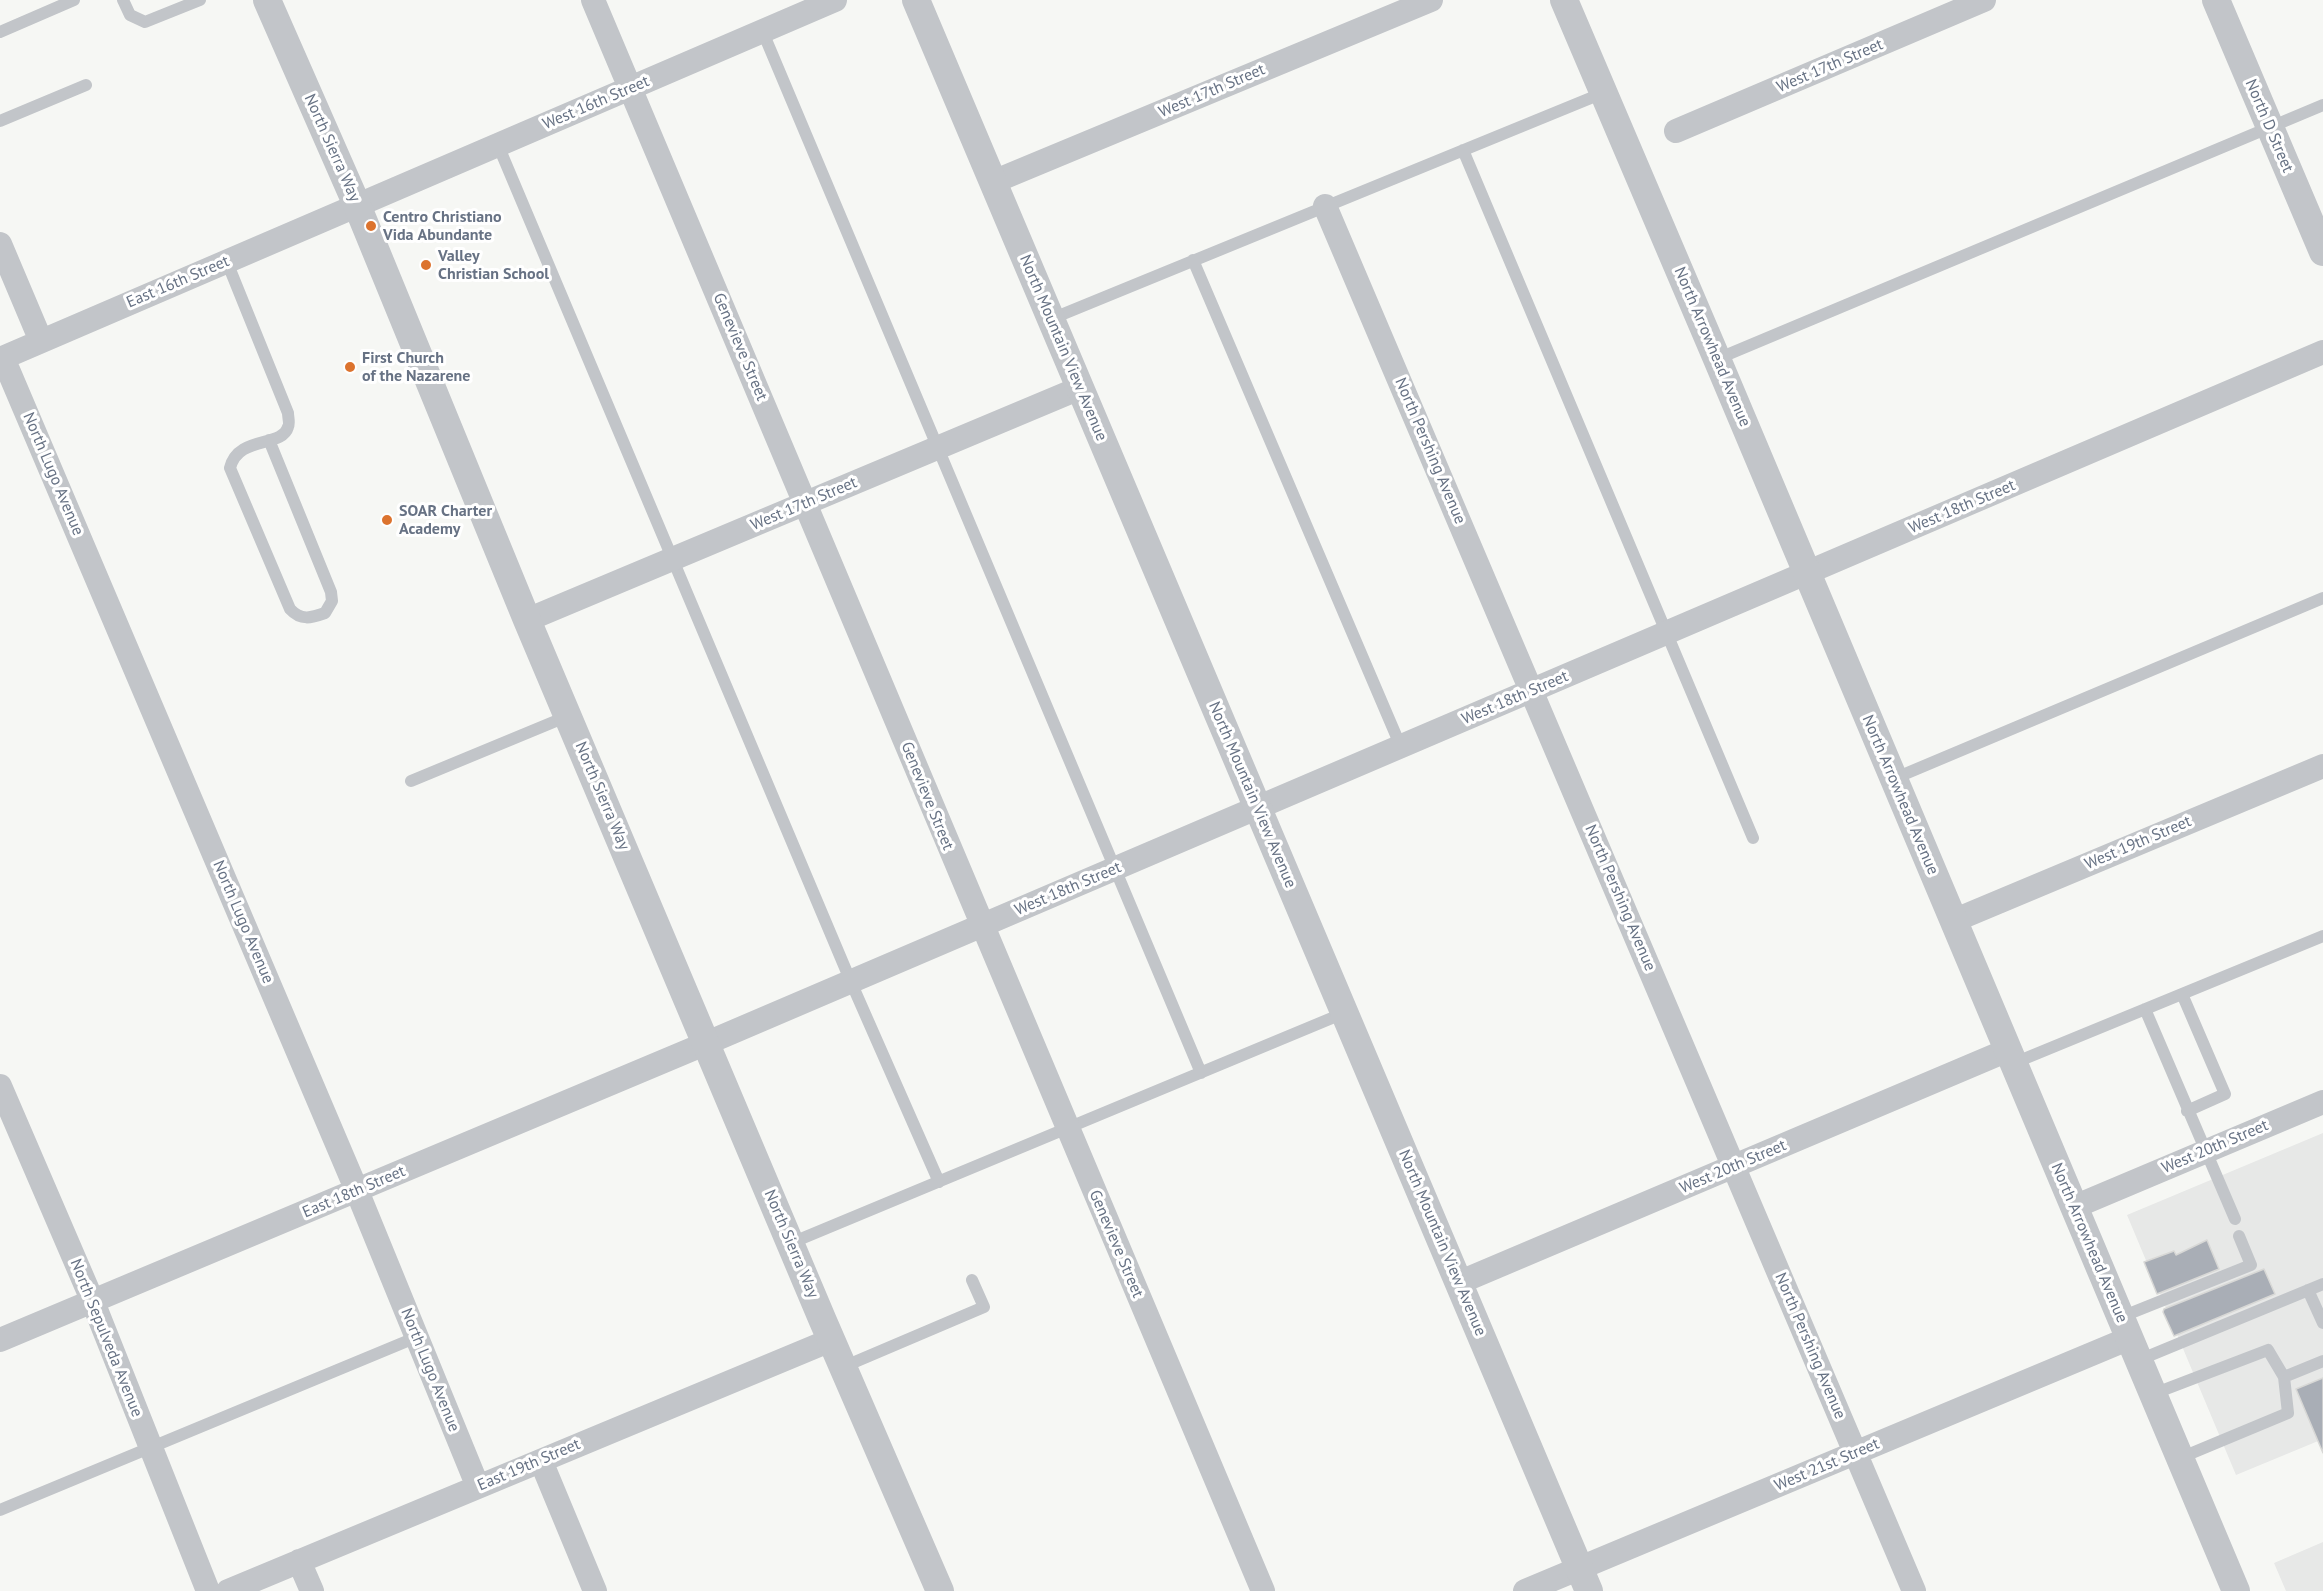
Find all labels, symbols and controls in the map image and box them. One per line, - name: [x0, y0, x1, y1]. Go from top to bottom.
- street label: West 17th Street: [1774, 35, 1886, 97]
- street label: West 17th Street: [1156, 60, 1268, 122]
- street label: West 16th Street: [540, 72, 652, 134]
- street label: North D Street: [2241, 77, 2297, 175]
- street label: North Sierra Way: [300, 91, 364, 205]
- place label: Centro Christiano Vida Abundante: [383, 207, 502, 245]
- marker: Centro Christiano Vida Abundante: [364, 219, 378, 233]
- place label: Valley Christian School: [438, 246, 549, 284]
- street label: East 16th Street: [124, 252, 232, 312]
- street label: North Mountain View Avenue: [1015, 252, 1111, 444]
- marker: Valley Christian School: [419, 258, 433, 272]
- street label: North Arrowhead Avenue: [1670, 264, 1754, 430]
- street label: Genevieve Street: [709, 290, 771, 404]
- place label: First Church of the Nazarene: [362, 348, 470, 386]
- marker: First Church of the Nazarene: [343, 360, 357, 374]
- street label: North Pershing Avenue: [1390, 375, 1470, 527]
- street label: North Lugo Avenue: [18, 410, 88, 538]
- street label: West 17th Street: [748, 473, 860, 535]
- street label: West 18th Street: [1906, 476, 2018, 538]
- place label: SOAR Charter Academy: [399, 501, 492, 539]
- marker: SOAR Charter Academy: [380, 513, 394, 527]
- street label: West 18th Street: [1459, 667, 1571, 729]
- street label: North Mountain View Avenue: [1204, 699, 1300, 891]
- street label: North Arrowhead Avenue: [1858, 712, 1942, 878]
- street label: North Sierra Way: [571, 739, 633, 853]
- street label: Genevieve Street: [897, 739, 957, 853]
- street label: West 19th Street: [2082, 812, 2194, 874]
- street label: North Pershing Avenue: [1580, 822, 1660, 974]
- street label: North Lugo Avenue: [208, 858, 278, 986]
- street label: West 18th Street: [1012, 858, 1124, 920]
- street label: West 20th Street: [2159, 1116, 2271, 1178]
- street label: West 20th Street: [1677, 1136, 1789, 1198]
- street label: North Mountain View Avenue: [1394, 1147, 1490, 1339]
- street label: North Arrowhead Avenue: [2047, 1160, 2131, 1326]
- street label: East 18th Street: [300, 1162, 408, 1222]
- street label: North Sierra Way: [760, 1187, 822, 1301]
- street label: Genevieve Street: [1085, 1187, 1147, 1301]
- street label: North Sepulveda Avenue: [65, 1256, 147, 1420]
- street label: North Pershing Avenue: [1770, 1270, 1850, 1422]
- street label: North Lugo Avenue: [396, 1305, 464, 1435]
- street label: West 21st Street: [1772, 1434, 1882, 1496]
- street label: East 19th Street: [475, 1435, 583, 1495]

